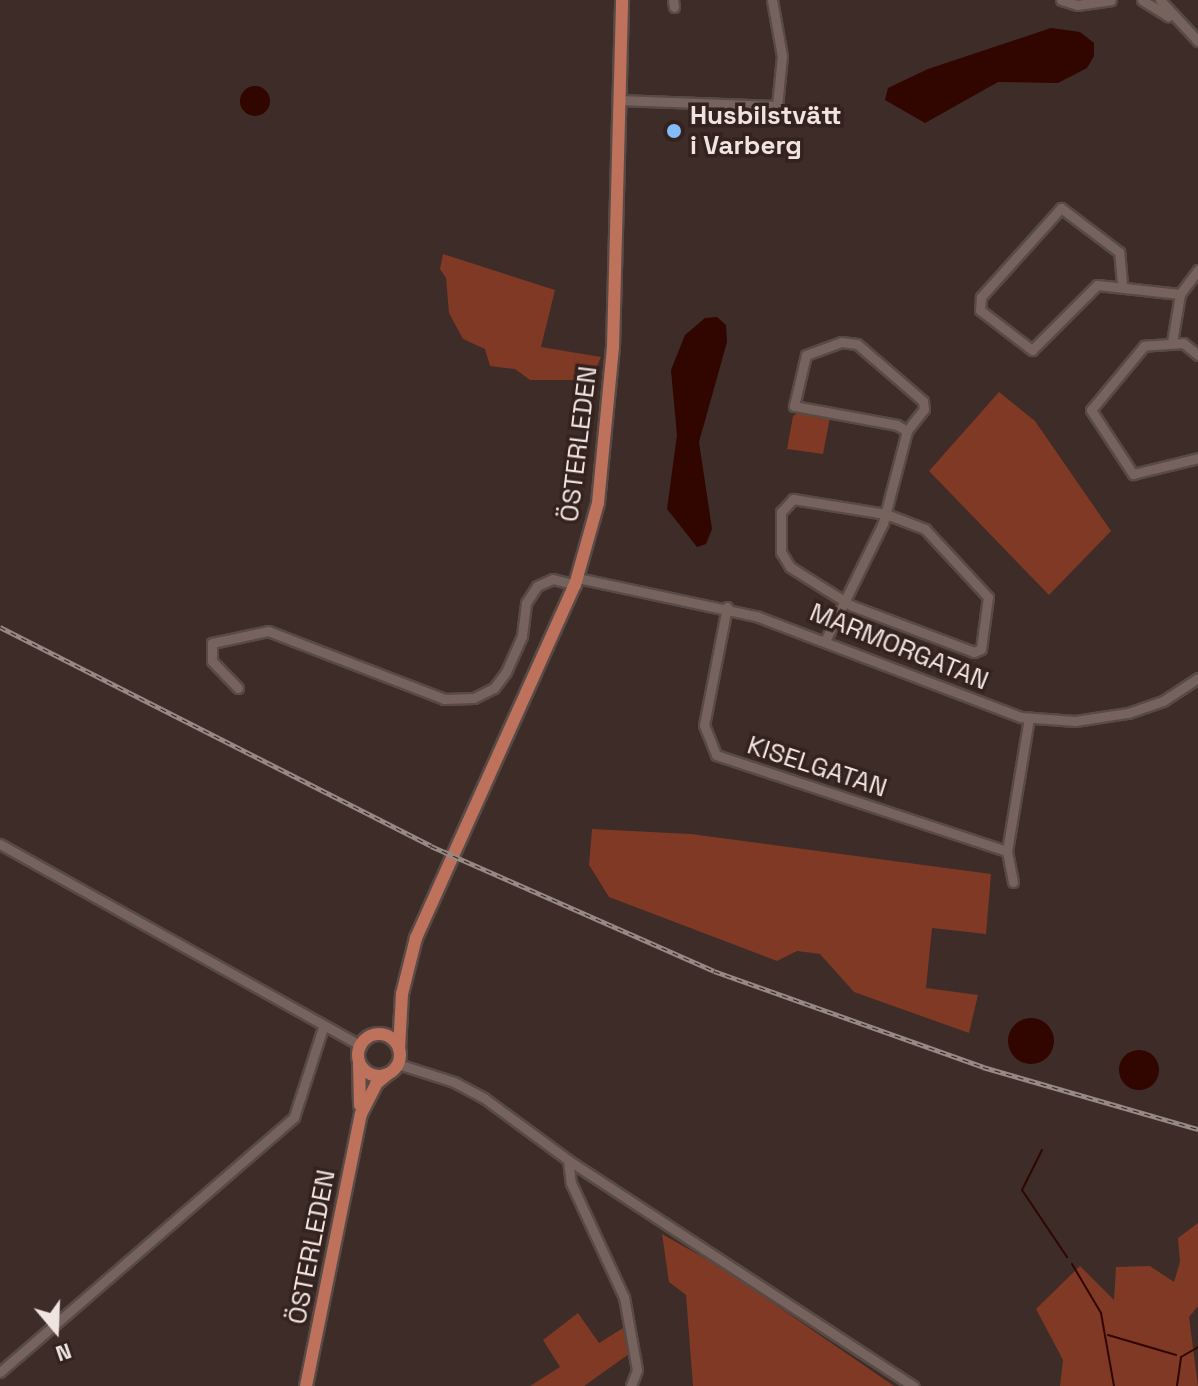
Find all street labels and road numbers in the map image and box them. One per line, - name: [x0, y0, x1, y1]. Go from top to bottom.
- street label: ÖSTERLEDEN: [554, 364, 604, 524]
- street label: MARMORGATAN: [805, 597, 993, 697]
- street label: KISELGATAN: [743, 730, 891, 804]
- street label: ÖSTERLEDEN: [282, 1167, 342, 1327]

